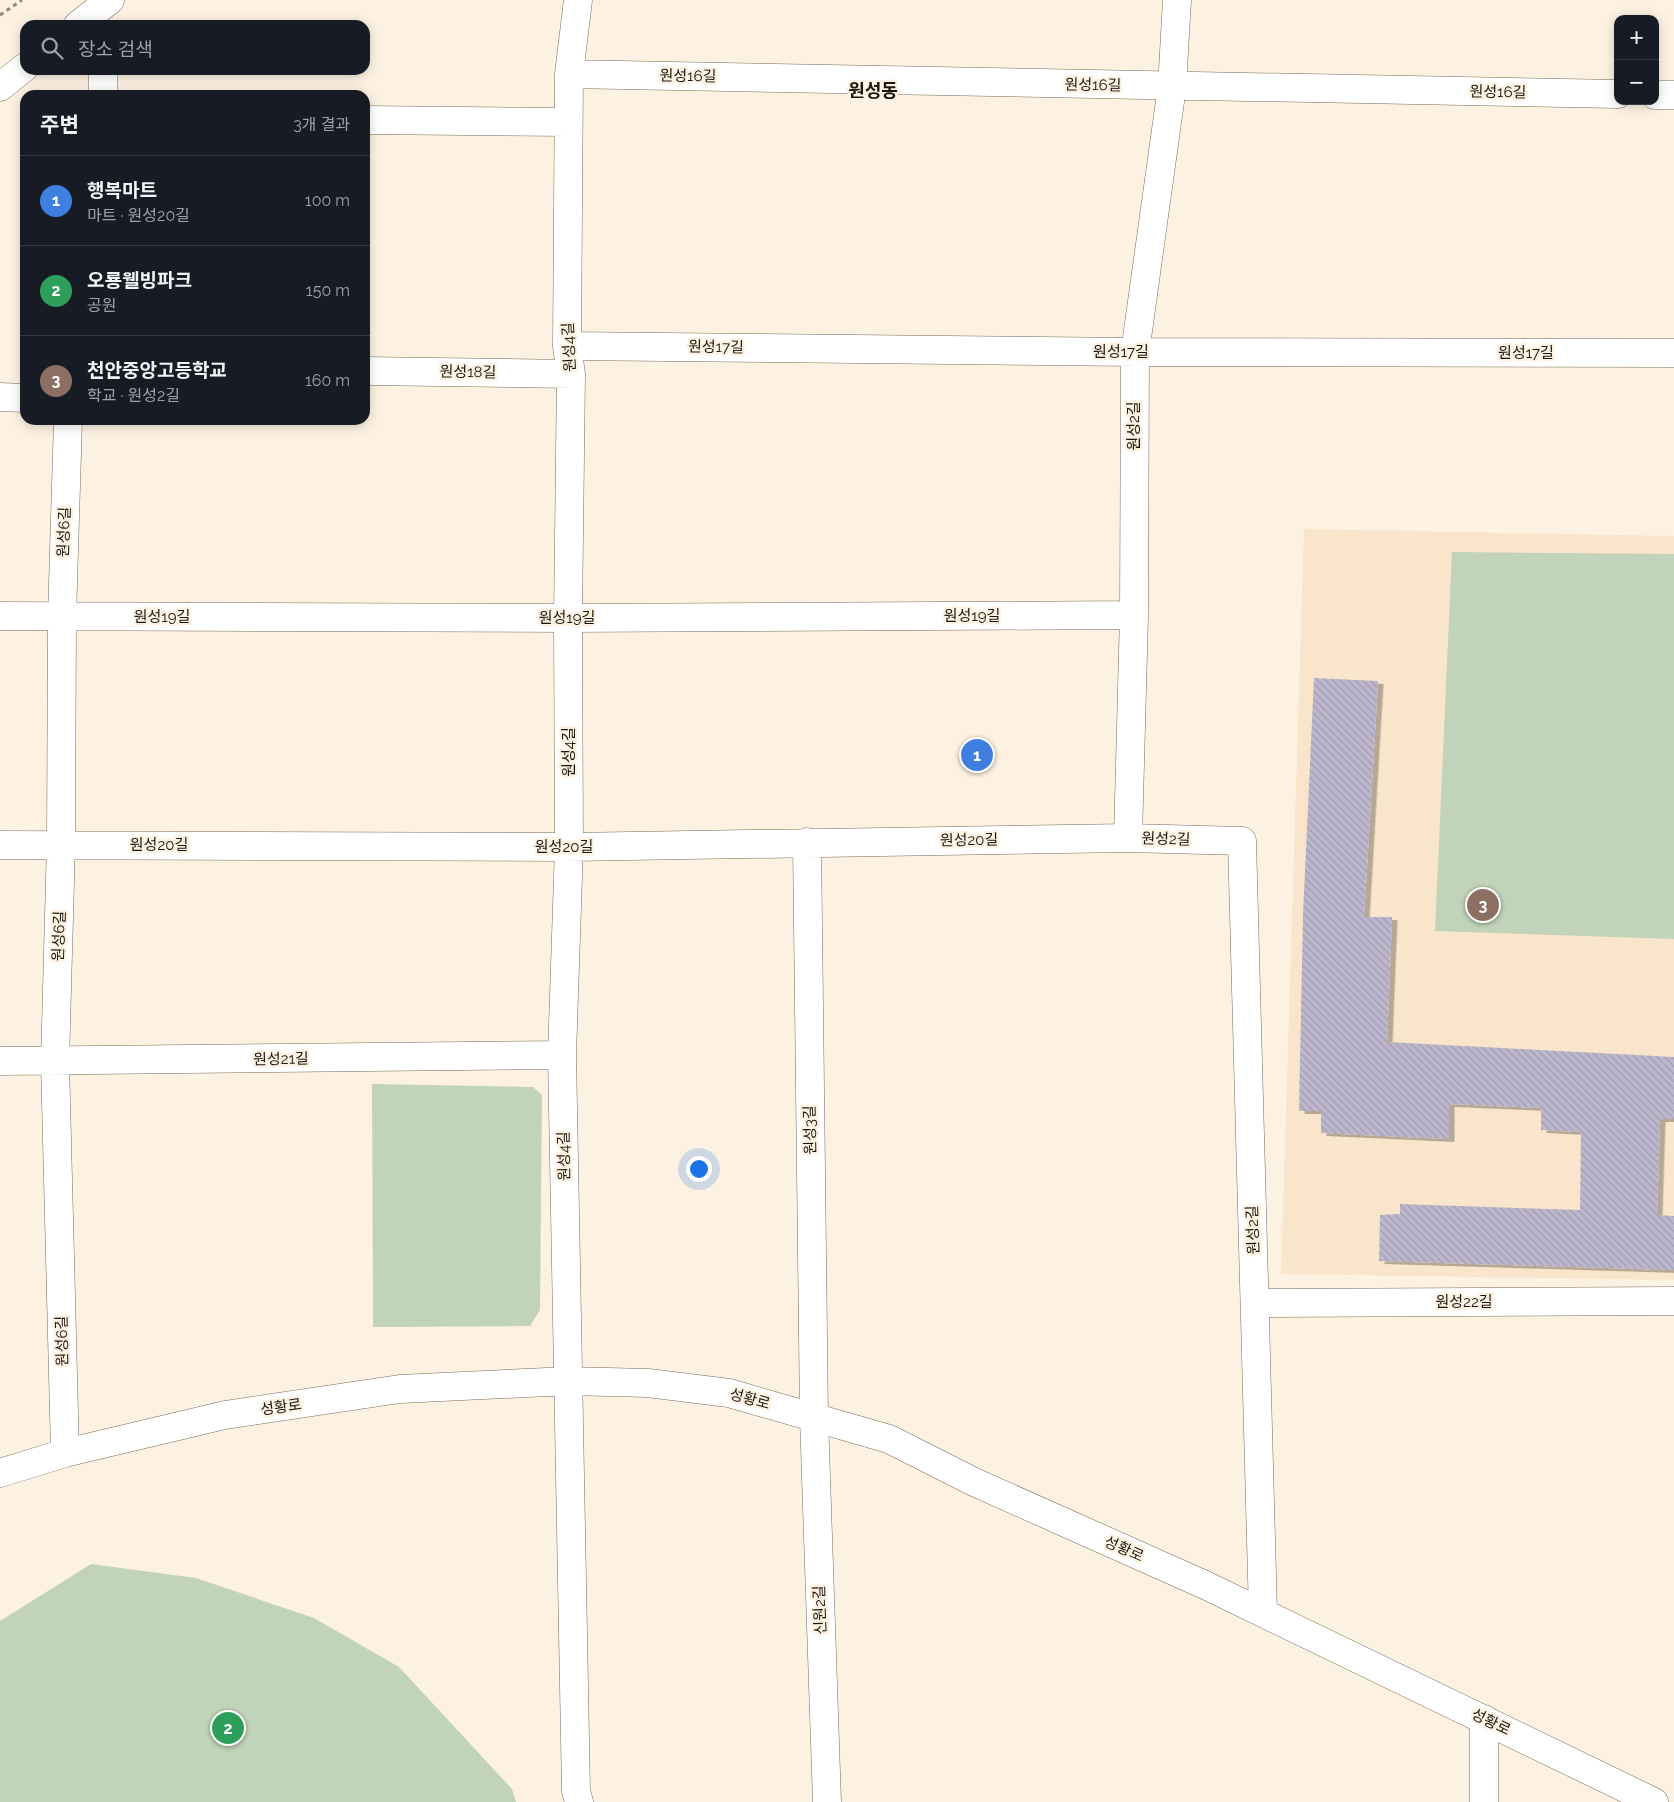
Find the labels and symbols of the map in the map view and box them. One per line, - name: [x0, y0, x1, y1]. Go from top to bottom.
- street label: 원성16길: [659, 67, 717, 85]
- street label: 원성16길: [1064, 76, 1122, 94]
- district label: 원성동: [848, 80, 898, 101]
- street label: 원성16길: [1469, 83, 1527, 101]
- street label: 원성4길: [559, 322, 579, 372]
- street label: 원성17길: [688, 338, 744, 356]
- street label: 원성17길: [1093, 343, 1149, 361]
- street label: 원성17길: [1498, 344, 1554, 362]
- street label: 원성18길: [439, 363, 497, 381]
- street label: 원성2길: [1125, 401, 1143, 451]
- street label: 원성6길: [54, 506, 74, 558]
- street label: 원성19길: [944, 607, 1000, 625]
- street label: 원성19길: [134, 608, 190, 626]
- street label: 원성19길: [539, 609, 595, 627]
- street label: 원성4길: [560, 727, 578, 777]
- pin: 1: [961, 736, 993, 774]
- street label: 원성2길: [1141, 829, 1191, 849]
- street label: 원성20길: [940, 830, 998, 850]
- street label: 원성20길: [130, 836, 188, 854]
- street label: 원성20길: [535, 838, 593, 856]
- pin: 3: [1467, 886, 1499, 924]
- street label: 원성6길: [49, 910, 69, 962]
- street label: 원성21길: [253, 1050, 309, 1068]
- street label: 원성3길: [801, 1105, 819, 1155]
- street label: 원성4길: [555, 1131, 573, 1181]
- your location: [686, 1156, 712, 1182]
- street label: 원성2길: [1243, 1205, 1263, 1255]
- street label: 원성22길: [1435, 1293, 1493, 1311]
- street label: 원성6길: [53, 1316, 71, 1366]
- street label: 성황로: [728, 1385, 772, 1413]
- street label: 성황로: [259, 1395, 303, 1419]
- street label: 성황로: [1101, 1532, 1147, 1566]
- street label: 신원2길: [810, 1585, 830, 1635]
- street label: 성황로: [1468, 1705, 1514, 1739]
- pin: 2: [212, 1709, 244, 1747]

